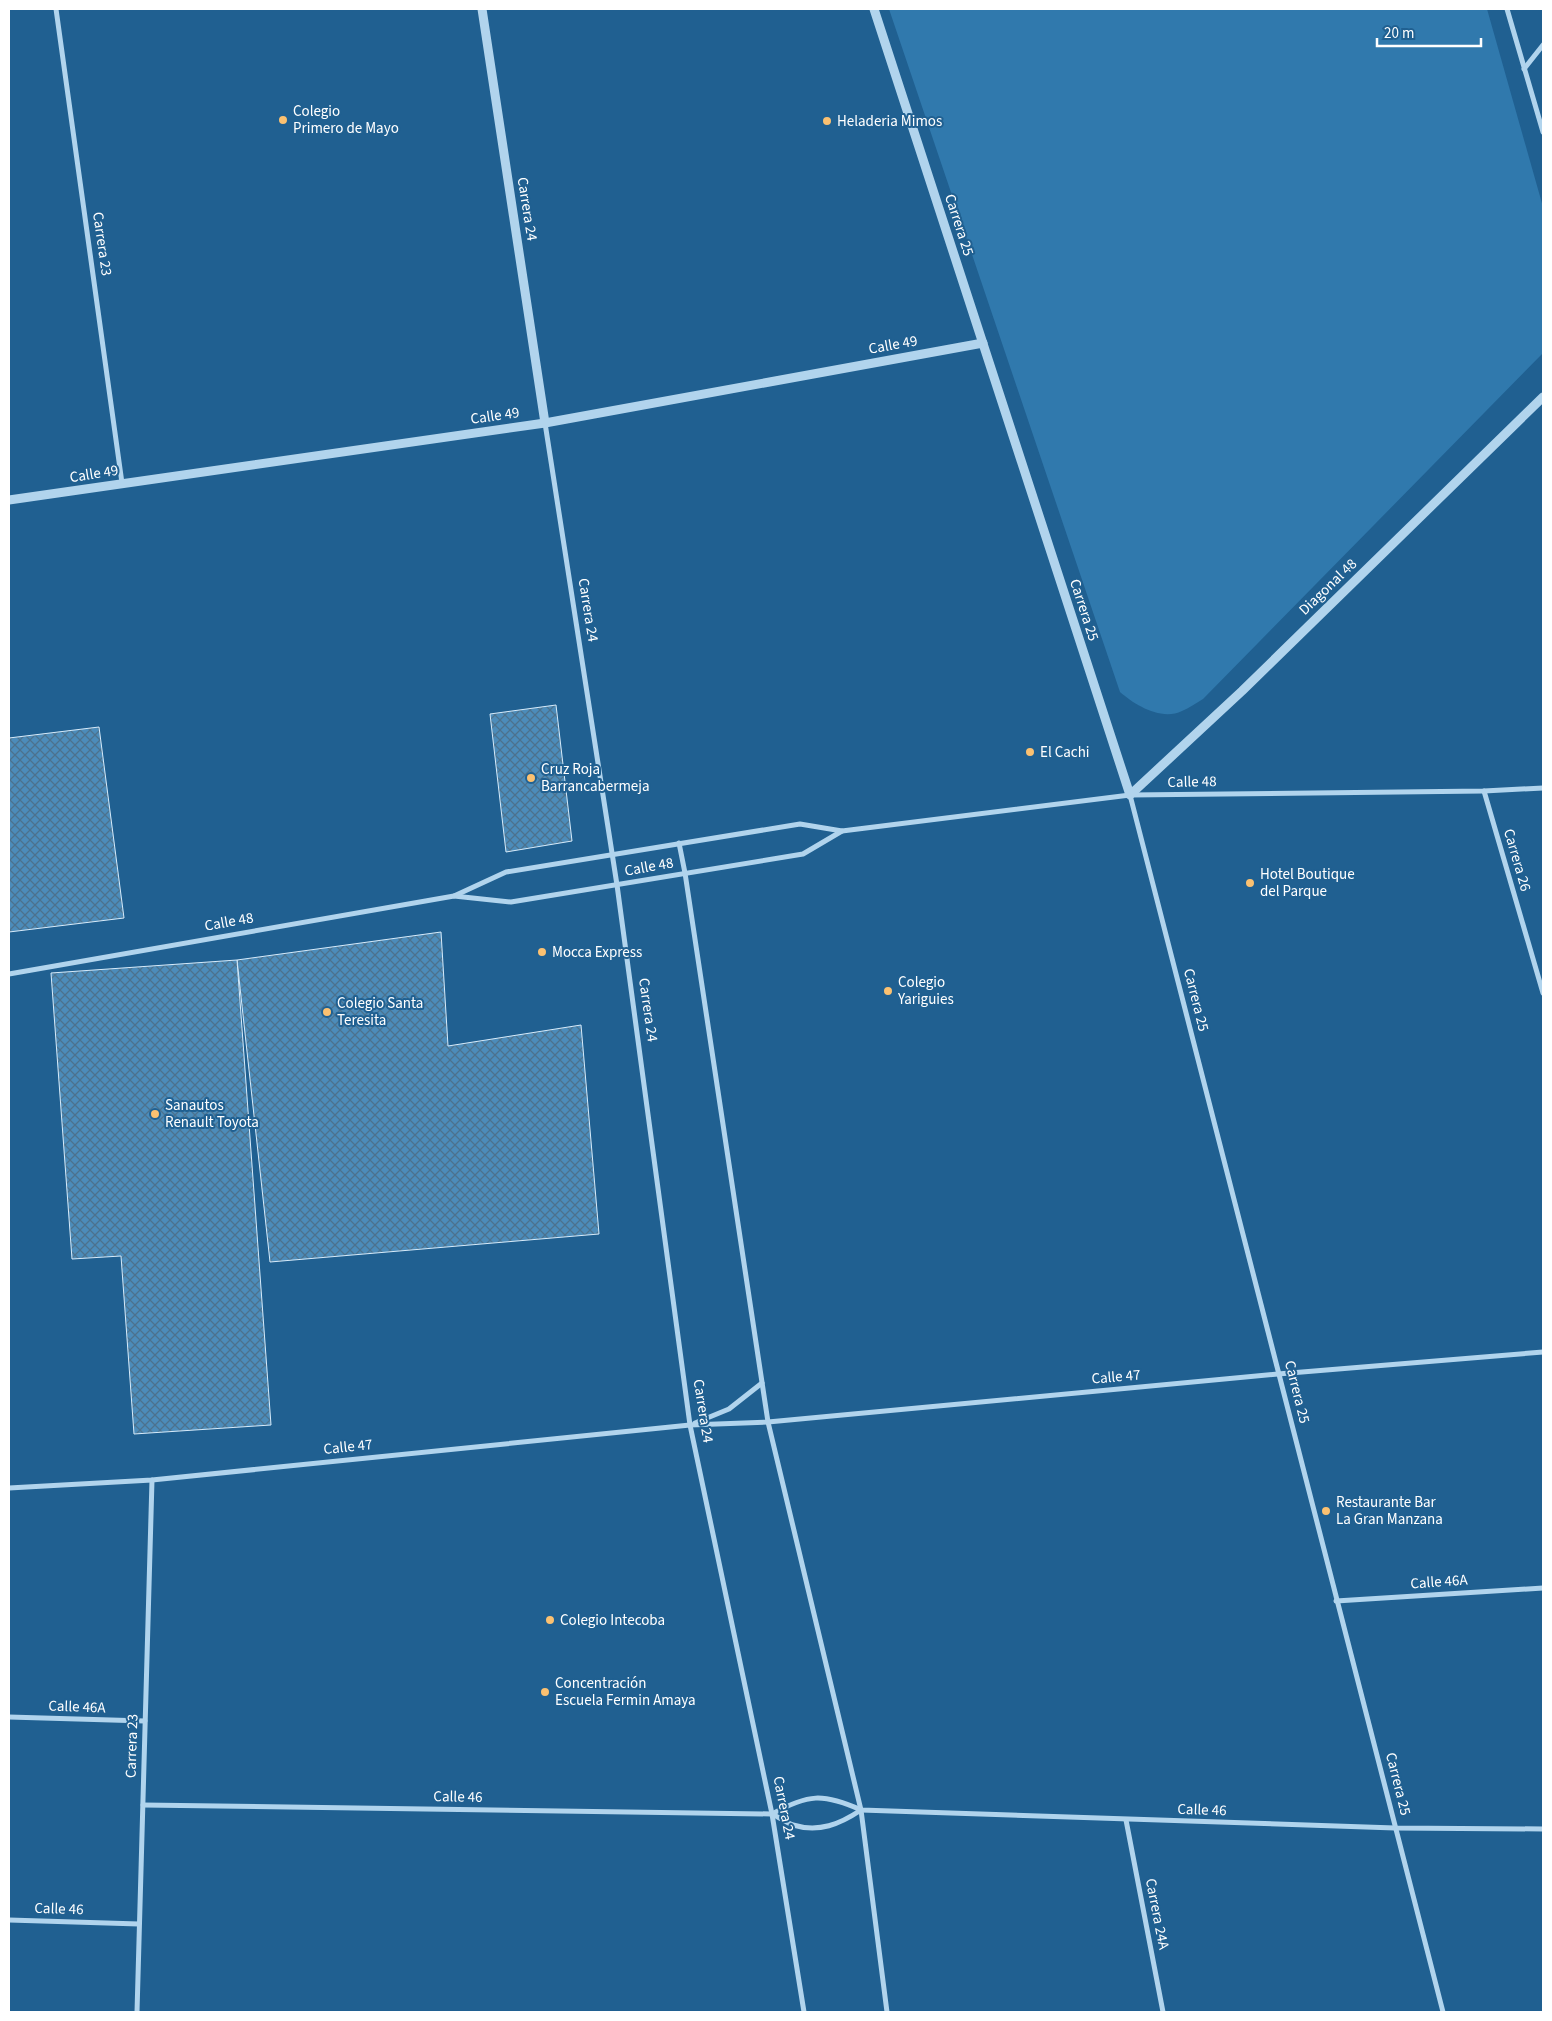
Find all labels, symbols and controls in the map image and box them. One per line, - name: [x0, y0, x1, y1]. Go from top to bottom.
- scale bar: [1377, 15, 1481, 47]
- text: 20 m: [1384, 23, 1414, 44]
- place label: Colegio Primero de Mayo: [293, 101, 399, 139]
- place label: Heladeria Mimos: [837, 111, 942, 132]
- marker: Colegio Primero de Mayo: [277, 114, 289, 126]
- marker: Heladeria Mimos: [821, 115, 833, 127]
- street label: Carrera 24: [512, 176, 542, 243]
- street label: Carrera 25: [939, 191, 979, 259]
- street label: Carrera 23: [87, 211, 117, 277]
- street label: Calle 49: [867, 330, 919, 360]
- street label: Calle 49: [469, 402, 521, 430]
- street label: Calle 49: [68, 460, 120, 488]
- street label: Diagonal 48: [1294, 554, 1362, 620]
- street label: Carrera 25: [1064, 576, 1104, 644]
- street label: Carrera 24: [573, 577, 603, 644]
- place label: El Cachi: [1040, 742, 1090, 763]
- marker: El Cachi: [1024, 746, 1036, 758]
- place label: Cruz Roja Barrancabermeja: [541, 759, 650, 797]
- street label: Calle 48: [1167, 771, 1217, 793]
- marker: Cruz Roja Barrancabermeja: [525, 772, 537, 784]
- street label: Carrera 26: [1498, 826, 1536, 894]
- street label: Calle 48: [623, 852, 675, 882]
- place label: Hotel Boutique del Parque: [1260, 864, 1355, 902]
- marker: Hotel Boutique del Parque: [1244, 877, 1256, 889]
- street label: Calle 48: [203, 907, 255, 937]
- place label: Mocca Express: [552, 942, 642, 963]
- marker: Mocca Express: [536, 946, 548, 958]
- street label: Carrera 25: [1178, 966, 1214, 1034]
- place label: Colegio Yariguies: [897, 972, 954, 1010]
- street label: Carrera 24: [633, 977, 663, 1044]
- marker: Colegio Yariguies: [882, 985, 894, 997]
- place label: Colegio Santa Teresita: [337, 993, 423, 1031]
- marker: Colegio Santa Teresita: [321, 1006, 333, 1018]
- place label: Sanautos Renault Toyota: [165, 1095, 259, 1133]
- marker: Sanautos Renault Toyota: [149, 1108, 161, 1120]
- street label: Carrera 25: [1279, 1358, 1315, 1426]
- street label: Calle 47: [1091, 1364, 1141, 1390]
- street label: Carrera 24: [688, 1378, 718, 1445]
- street label: Calle 47: [322, 1434, 374, 1460]
- place label: Restaurante Bar La Gran Manzana: [1336, 1492, 1443, 1530]
- marker: Restaurante Bar La Gran Manzana: [1320, 1505, 1332, 1517]
- street label: Calle 46A: [1410, 1569, 1469, 1594]
- place label: Colegio Intecoba: [560, 1610, 665, 1631]
- marker: Colegio Intecoba: [544, 1614, 556, 1626]
- place label: Concentración Escuela Fermin Amaya: [555, 1673, 696, 1711]
- marker: Concentración Escuela Fermin Amaya: [539, 1686, 551, 1698]
- street label: Calle 46A: [48, 1696, 107, 1719]
- street label: Carrera 23: [120, 1714, 144, 1778]
- street label: Carrera 25: [1380, 1750, 1416, 1818]
- street label: Carrera 24: [768, 1775, 801, 1842]
- street label: Calle 46: [433, 1786, 483, 1808]
- street label: Calle 46: [1177, 1799, 1227, 1821]
- street label: Carrera 24A: [1140, 1877, 1174, 1952]
- street label: Calle 46: [34, 1898, 84, 1920]

